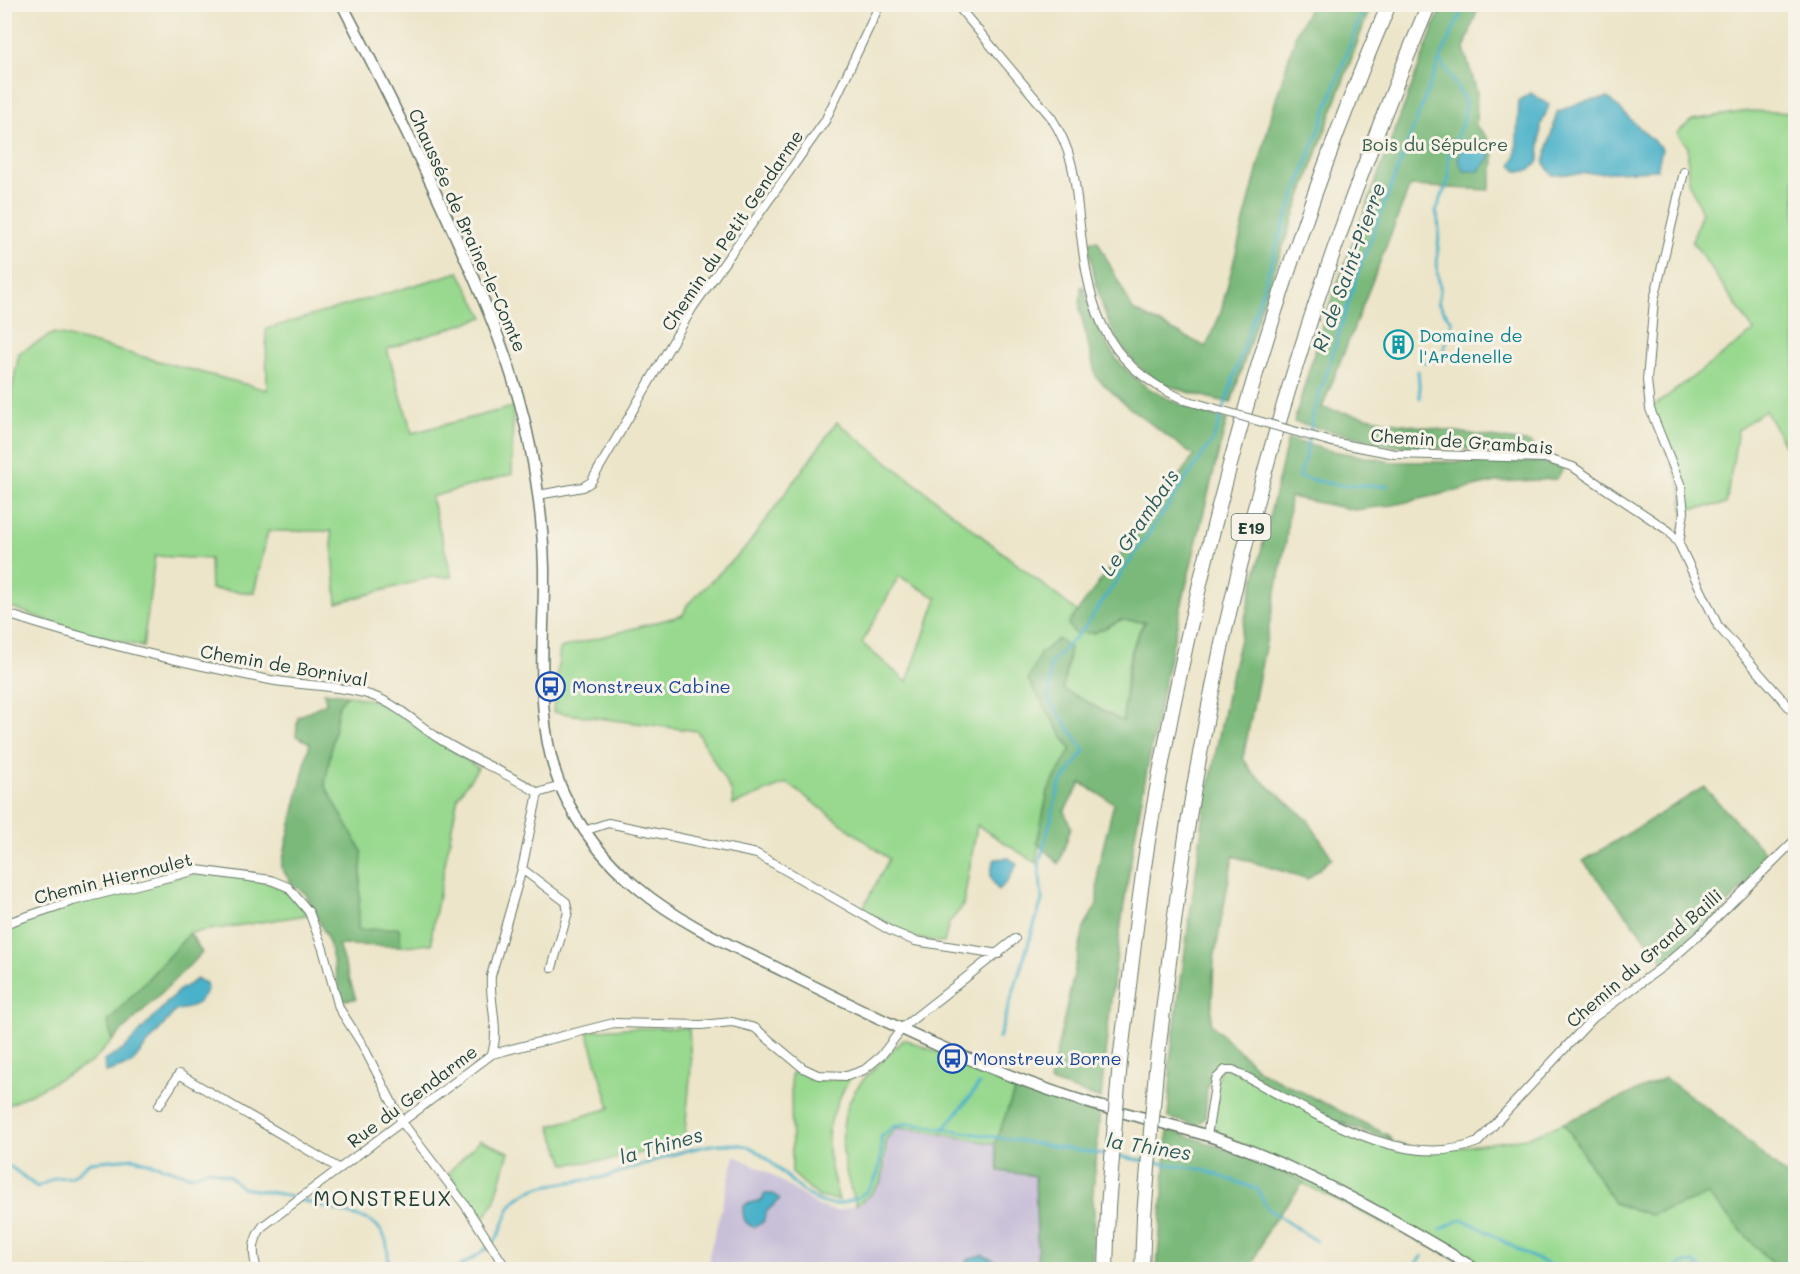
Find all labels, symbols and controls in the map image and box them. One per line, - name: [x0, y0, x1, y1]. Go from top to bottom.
- street label: Chaussée de Braine-le-Comte: [403, 105, 533, 355]
- street label: Chemin du Petit Gendarme: [656, 125, 808, 335]
- park label: Bois du Sépulcre: [1362, 132, 1508, 156]
- water label: Ri de Saint-Pierre: [1305, 179, 1391, 355]
- place label: Domaine de l'Ardenelle: [1419, 323, 1523, 368]
- building icon: Domaine de l'Ardenelle: [1382, 329, 1414, 361]
- street label: Chemin de Grambais: [1370, 423, 1554, 459]
- water label: Le Grambais: [1094, 463, 1184, 581]
- road number: E19: [1232, 514, 1270, 540]
- street label: Chemin de Bornival: [198, 638, 370, 692]
- bus stop icon: Monstreux Cabine: [535, 670, 567, 702]
- place label: Monstreux Cabine: [572, 674, 731, 698]
- street label: Chemin Hiernoulet: [31, 847, 195, 909]
- street label: Chemin du Grand Bailli: [1561, 883, 1727, 1033]
- street label: Rue du Gendarme: [342, 1039, 482, 1153]
- bus stop icon: Monstreux Borne: [936, 1042, 968, 1074]
- place label: Monstreux Borne: [973, 1046, 1122, 1070]
- water label: la Thines: [616, 1121, 706, 1169]
- water label: la Thines: [1105, 1126, 1193, 1166]
- district label: MONSTREUX: [313, 1184, 453, 1211]

